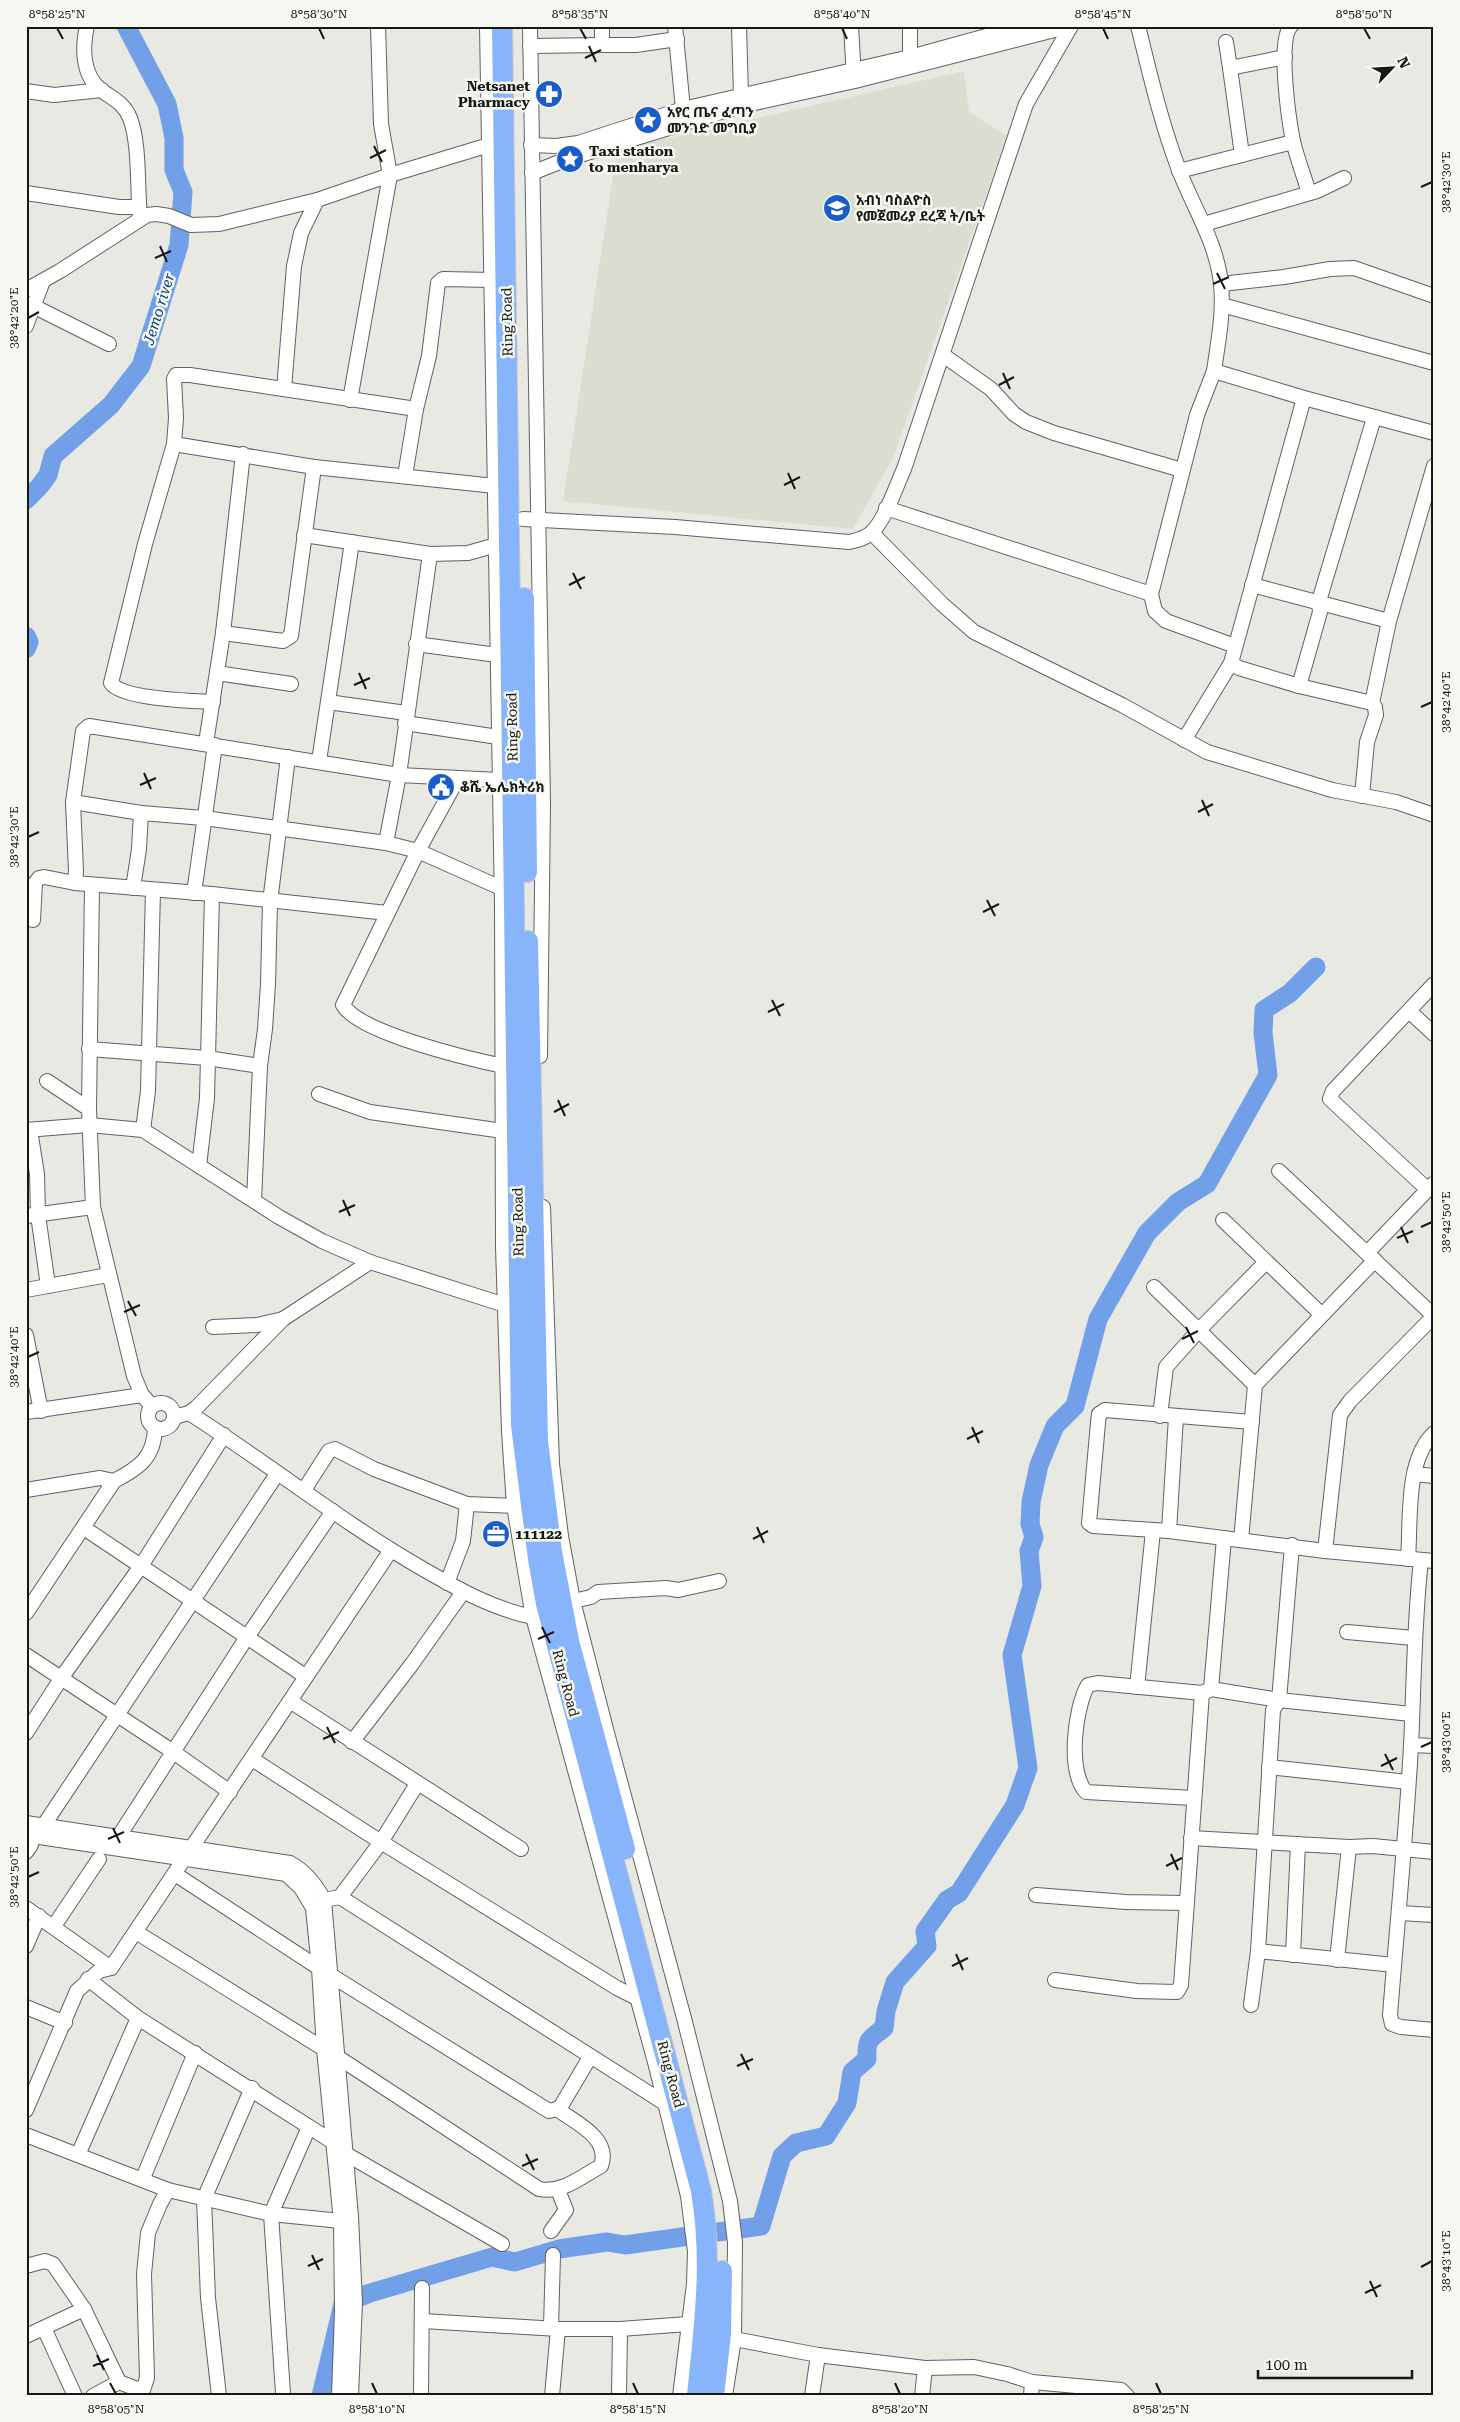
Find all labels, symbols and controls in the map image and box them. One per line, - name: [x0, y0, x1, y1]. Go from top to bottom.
- text: 8°58'25"N: [29, 7, 86, 21]
- text: 8°58'30"N: [291, 7, 348, 21]
- text: 8°58'35"N: [552, 7, 609, 21]
- text: 8°58'40"N: [814, 7, 871, 21]
- text: 8°58'45"N: [1075, 7, 1132, 21]
- text: 8°58'50"N: [1336, 7, 1393, 21]
- north arrow: [1368, 42, 1418, 92]
- text: N: [1394, 54, 1413, 71]
- place label: Netsanet Pharmacy: [458, 78, 531, 110]
- pharmacy icon: Netsanet Pharmacy: [534, 79, 564, 109]
- place label: አየር ጤና ፈጣን መንገድ መግቢያ: [667, 104, 757, 136]
- place icon: አየር ጤና ፈጣን መንገድ መግቢያ: [633, 105, 663, 135]
- place label: Taxi station to menharya: [589, 143, 679, 175]
- place icon: Taxi station to menharya: [555, 144, 585, 174]
- text: 38°42'30"E: [1439, 151, 1453, 213]
- place label: አብነ ባስልዮስ የመጀመሪያ ደረጃ ት/ቤት: [856, 192, 986, 224]
- school or university icon: አብነ ባስልዮስ የመጀመሪያ ደረጃ ት/ቤት: [822, 193, 852, 223]
- water label: Jemo river: [139, 270, 179, 348]
- text: 38°42'20"E: [7, 287, 21, 349]
- street label: Ring Road: [498, 287, 516, 357]
- text: 38°42'40"E: [1439, 671, 1453, 733]
- street label: Ring Road: [503, 692, 521, 762]
- public building icon: ቆሼ ኤሌክትሪክ: [426, 772, 456, 802]
- place label: ቆሼ ኤሌክትሪክ: [460, 779, 545, 795]
- text: 38°42'30"E: [7, 806, 21, 868]
- street label: Ring Road: [509, 1187, 527, 1257]
- text: 38°42'50"E: [1439, 1191, 1453, 1253]
- text: 38°42'40"E: [7, 1326, 21, 1388]
- office icon: 111122: [481, 1519, 511, 1549]
- place label: 111122: [515, 1526, 562, 1542]
- street label: Ring Road: [549, 1648, 583, 1718]
- text: 38°43'00"E: [1439, 1711, 1453, 1773]
- text: 38°42'50"E: [7, 1846, 21, 1908]
- street label: Ring Road: [654, 2039, 688, 2109]
- text: 38°43'10"E: [1439, 2230, 1453, 2292]
- scale bar: [1258, 2347, 1411, 2379]
- text: 100 m: [1265, 2356, 1308, 2374]
- text: 8°58'05"N: [88, 2402, 145, 2416]
- text: 8°58'10"N: [349, 2402, 406, 2416]
- text: 8°58'15"N: [610, 2402, 667, 2416]
- text: 8°58'20"N: [872, 2402, 929, 2416]
- text: 8°58'25"N: [1133, 2402, 1190, 2416]

